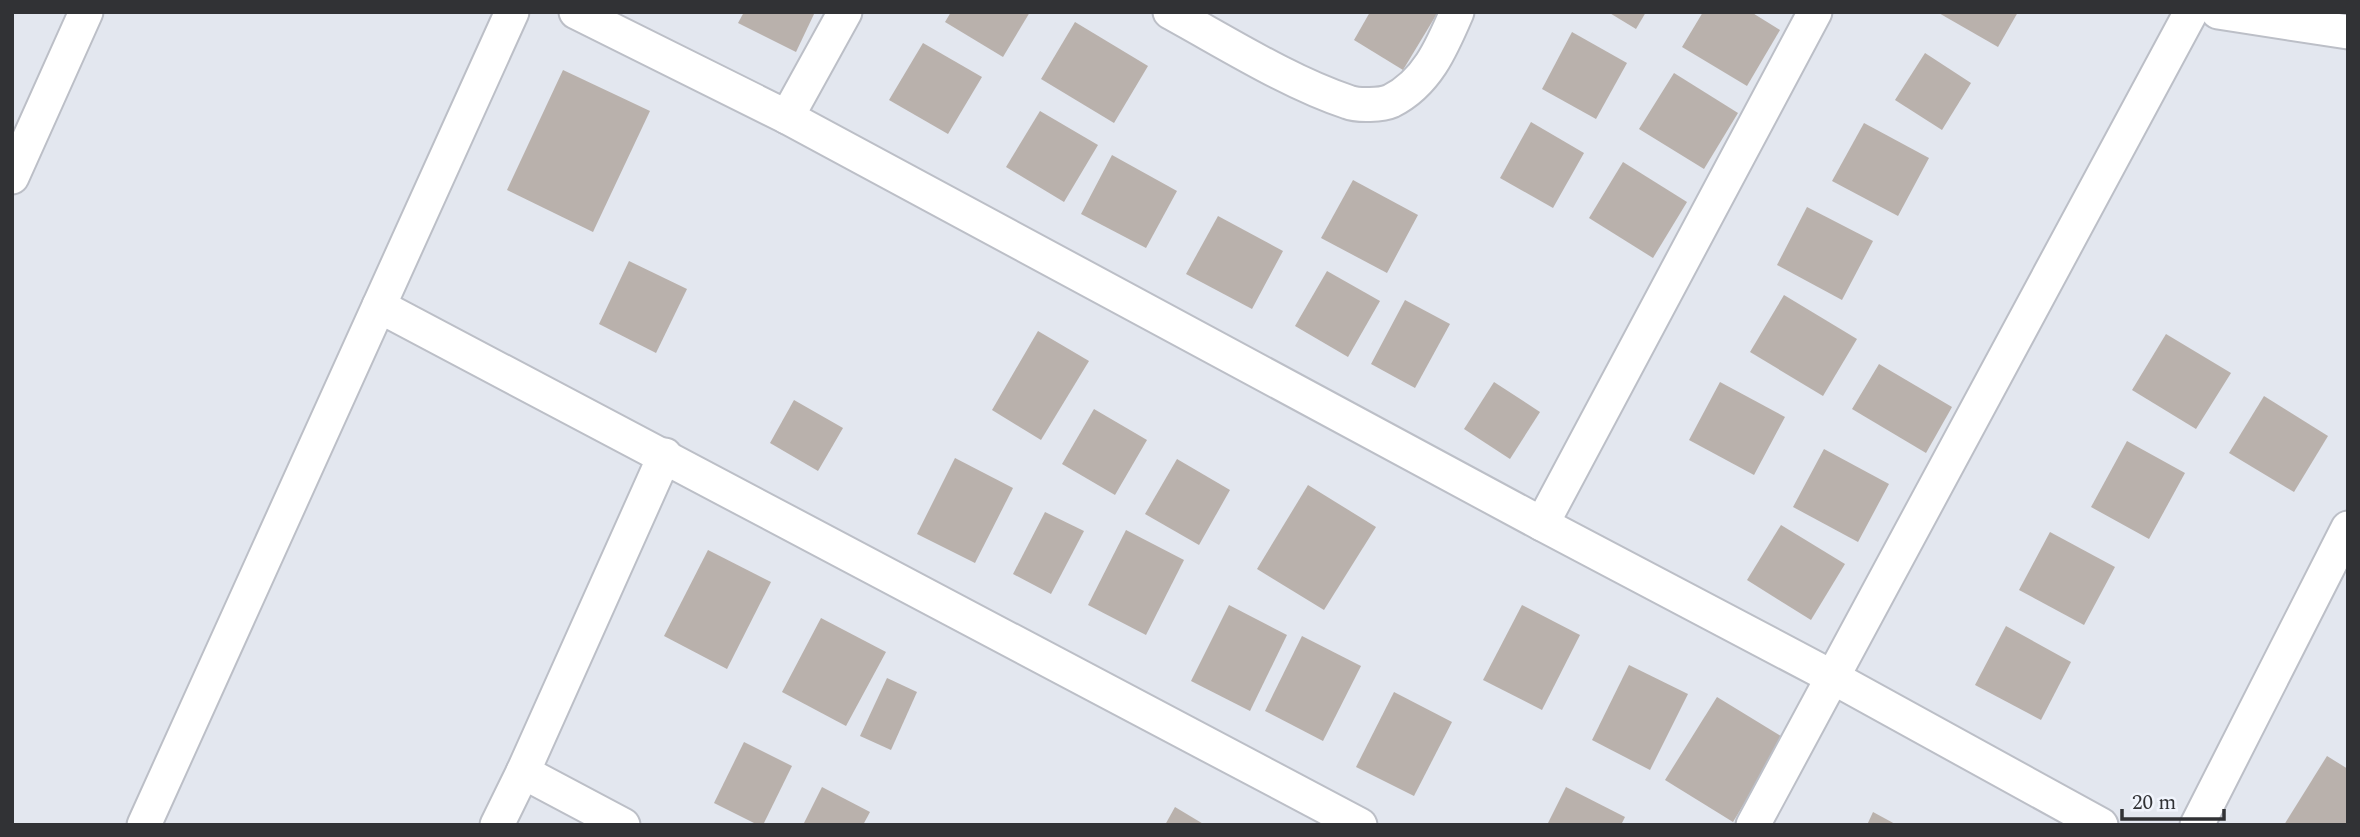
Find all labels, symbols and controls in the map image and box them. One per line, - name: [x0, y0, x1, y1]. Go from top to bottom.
- scale bar: [2122, 778, 2224, 822]
- text: 20 m: [2132, 787, 2176, 819]

